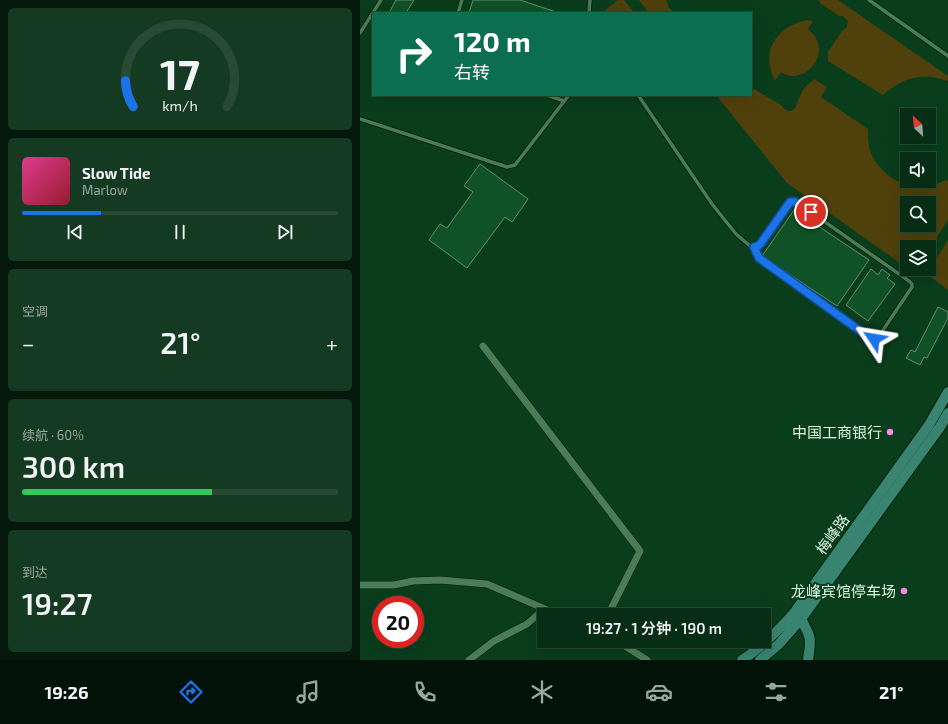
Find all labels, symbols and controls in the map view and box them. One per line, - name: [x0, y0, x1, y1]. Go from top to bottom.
- text: 120 m: [454, 24, 531, 58]
- icon: right: [388, 28, 440, 80]
- text: 17: [160, 48, 200, 98]
- text: 右转: [454, 61, 490, 83]
- text: km/h: [162, 97, 198, 114]
- north arrow: [900, 108, 936, 144]
- map controls: [900, 108, 936, 276]
- button: sound: [900, 152, 936, 188]
- text: Slow Tide: [82, 164, 150, 182]
- text: Marlow: [82, 182, 128, 198]
- pin: [794, 195, 828, 229]
- button: search: [900, 196, 936, 232]
- icon: arrive: [800, 201, 822, 223]
- icon: previous: [64, 221, 86, 243]
- icon: pause: [169, 221, 191, 243]
- icon: next: [274, 221, 296, 243]
- button: layers: [900, 240, 936, 276]
- text: 空调: [22, 303, 48, 319]
- position arrow: [853, 318, 895, 360]
- text: 21°: [160, 324, 201, 360]
- text: −: [22, 330, 35, 356]
- text: +: [326, 330, 338, 356]
- place label: 中国工商银行: [792, 423, 882, 441]
- text: 续航 · 60%: [22, 427, 84, 443]
- marker: 中国工商银行: [885, 427, 895, 437]
- text: 300 km: [22, 448, 125, 484]
- street label: 梅峰路: [811, 511, 853, 557]
- text: 到达: [22, 564, 48, 580]
- place label: 龙峰宾馆停车场: [791, 582, 896, 600]
- text: 19:27: [22, 585, 92, 621]
- marker: 龙峰宾馆停车场: [899, 586, 909, 596]
- speed limit sign: 20: [372, 596, 424, 648]
- text: 19:27 · 1 分钟 · 190 m: [586, 619, 722, 637]
- icon: directions: [177, 678, 205, 706]
- icon: music: [294, 678, 322, 706]
- icon: phone: [411, 678, 439, 706]
- icon: climate: [528, 678, 556, 706]
- icon: car: [645, 678, 673, 706]
- icon: filters: [762, 678, 790, 706]
- text: 19:26: [44, 681, 89, 703]
- text: 21°: [879, 681, 903, 703]

